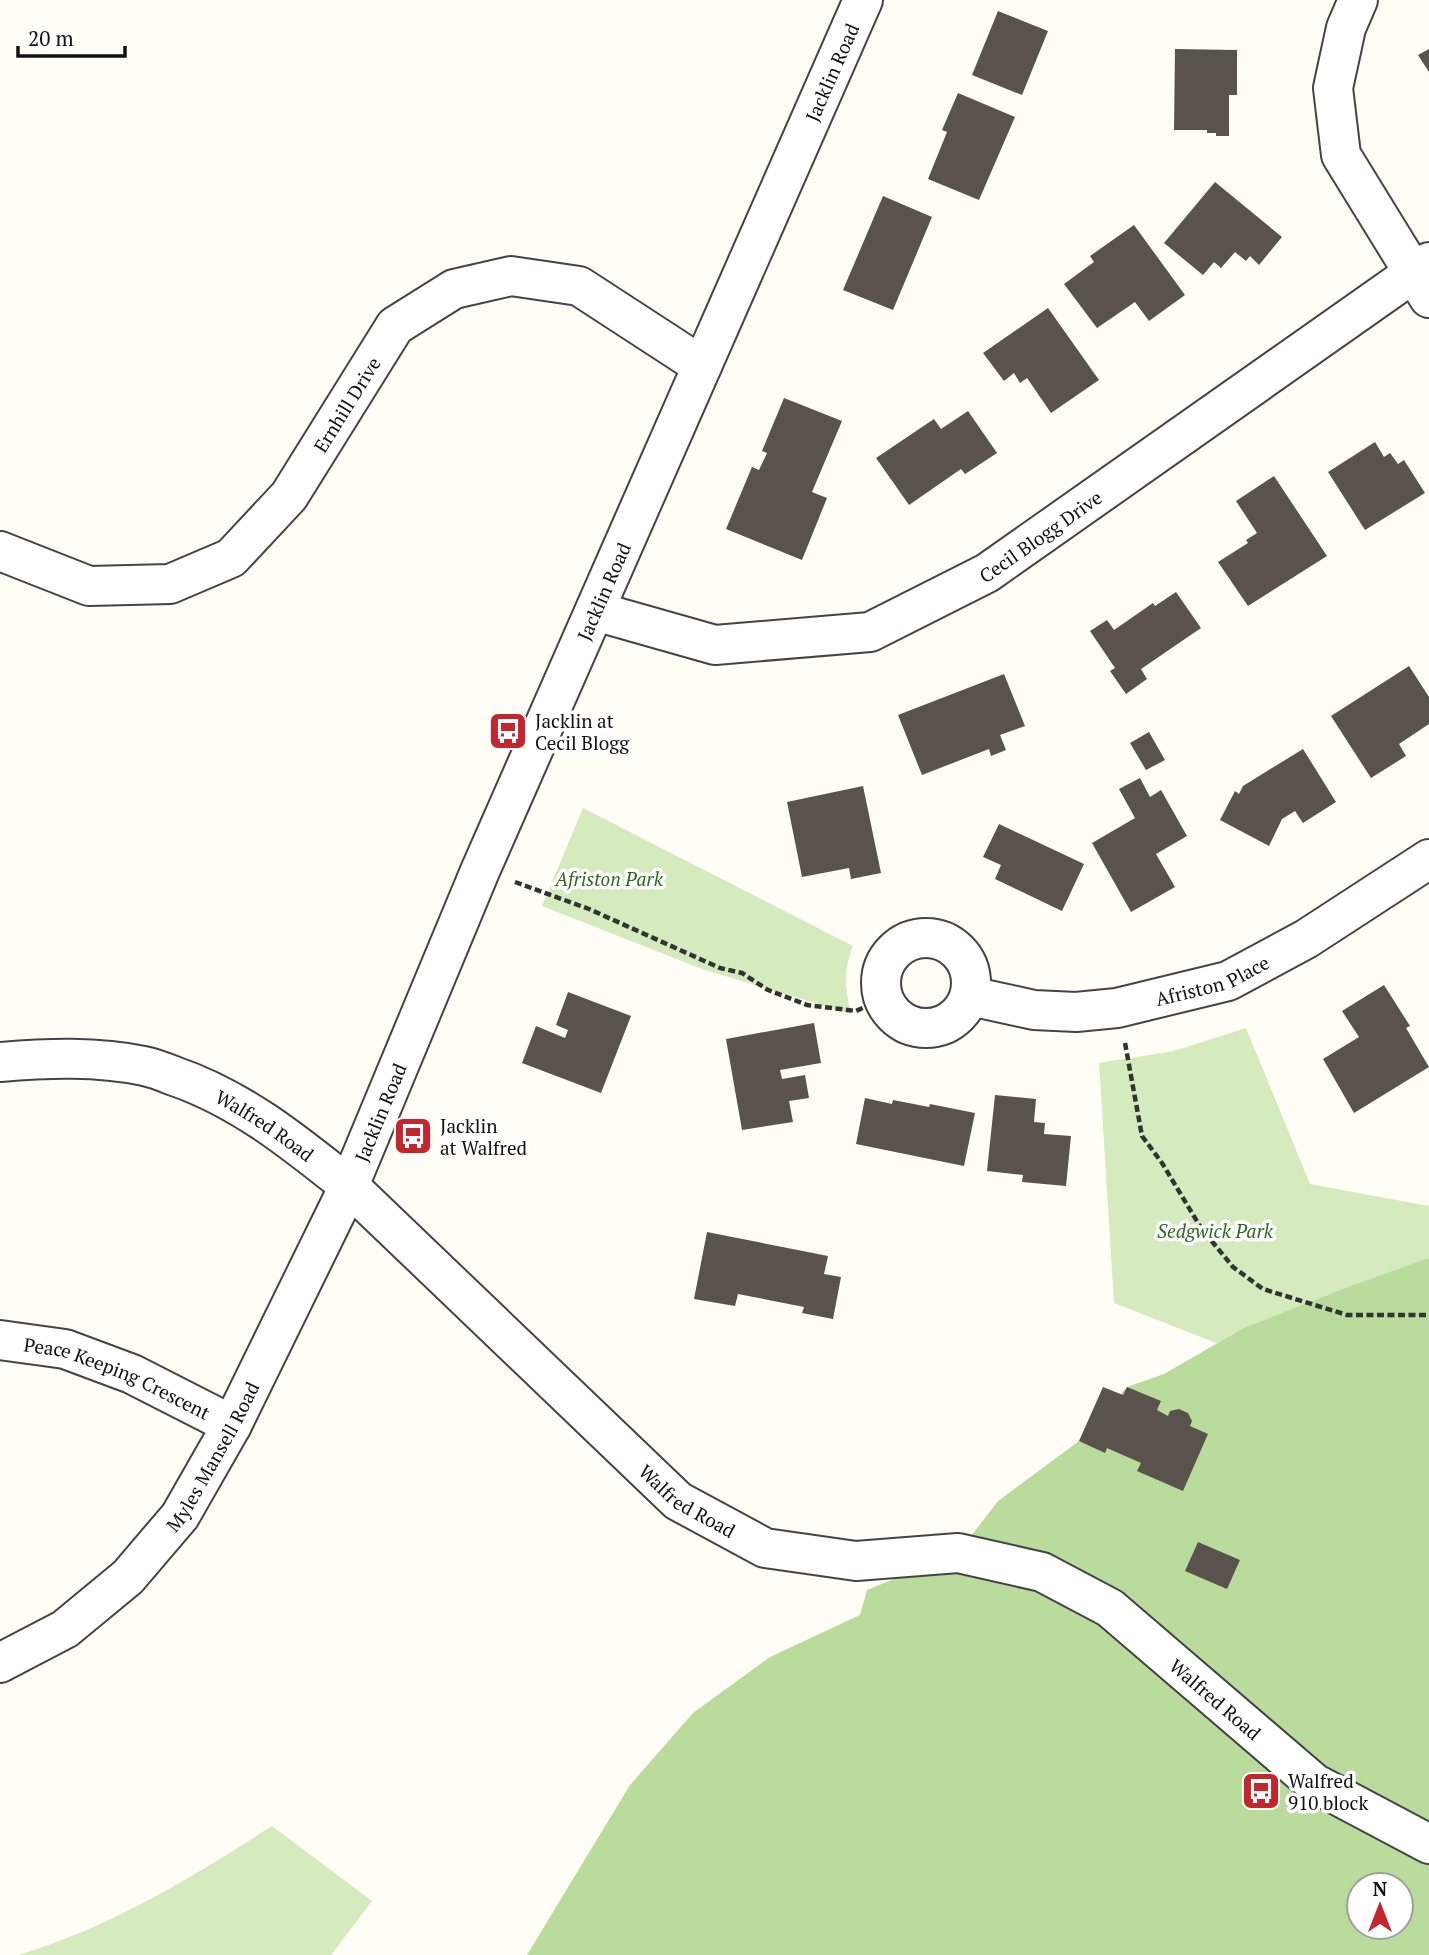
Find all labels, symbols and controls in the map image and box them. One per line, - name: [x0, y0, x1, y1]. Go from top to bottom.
- scale bar: [18, 14, 124, 58]
- street label: Jacklin Road: [799, 19, 864, 125]
- text: 20 m: [28, 24, 74, 52]
- street label: Ernhill Drive: [307, 352, 385, 457]
- street label: Cecil Blogg Drive: [975, 484, 1106, 587]
- street label: Jacklin Road: [571, 538, 636, 644]
- place label: Jacklin at Cecil Blogg: [535, 708, 630, 755]
- bus stop icon: Jacklin at Cecil Blogg: [487, 710, 529, 752]
- park label: Afriston Park: [554, 866, 664, 891]
- street label: Afriston Place: [1153, 949, 1273, 1011]
- street label: Jacklin Road: [348, 1059, 411, 1165]
- street label: Walfred Road: [212, 1083, 320, 1167]
- place label: Jacklin at Walfred: [440, 1113, 527, 1160]
- bus stop icon: Jacklin at Walfred: [392, 1115, 434, 1157]
- park label: Sedgwick Park: [1157, 1218, 1274, 1243]
- street label: Peace Keeping Crescent: [22, 1331, 215, 1424]
- street label: Myles Mansell Road: [160, 1377, 264, 1536]
- street label: Walfred Road: [634, 1458, 741, 1543]
- street label: Walfred Road: [1165, 1652, 1267, 1745]
- place label: Walfred 910 block: [1288, 1768, 1368, 1815]
- bus stop icon: Walfred 910 block: [1240, 1770, 1282, 1812]
- north arrow: [1345, 1871, 1415, 1941]
- text: N: [1373, 1876, 1388, 1901]

